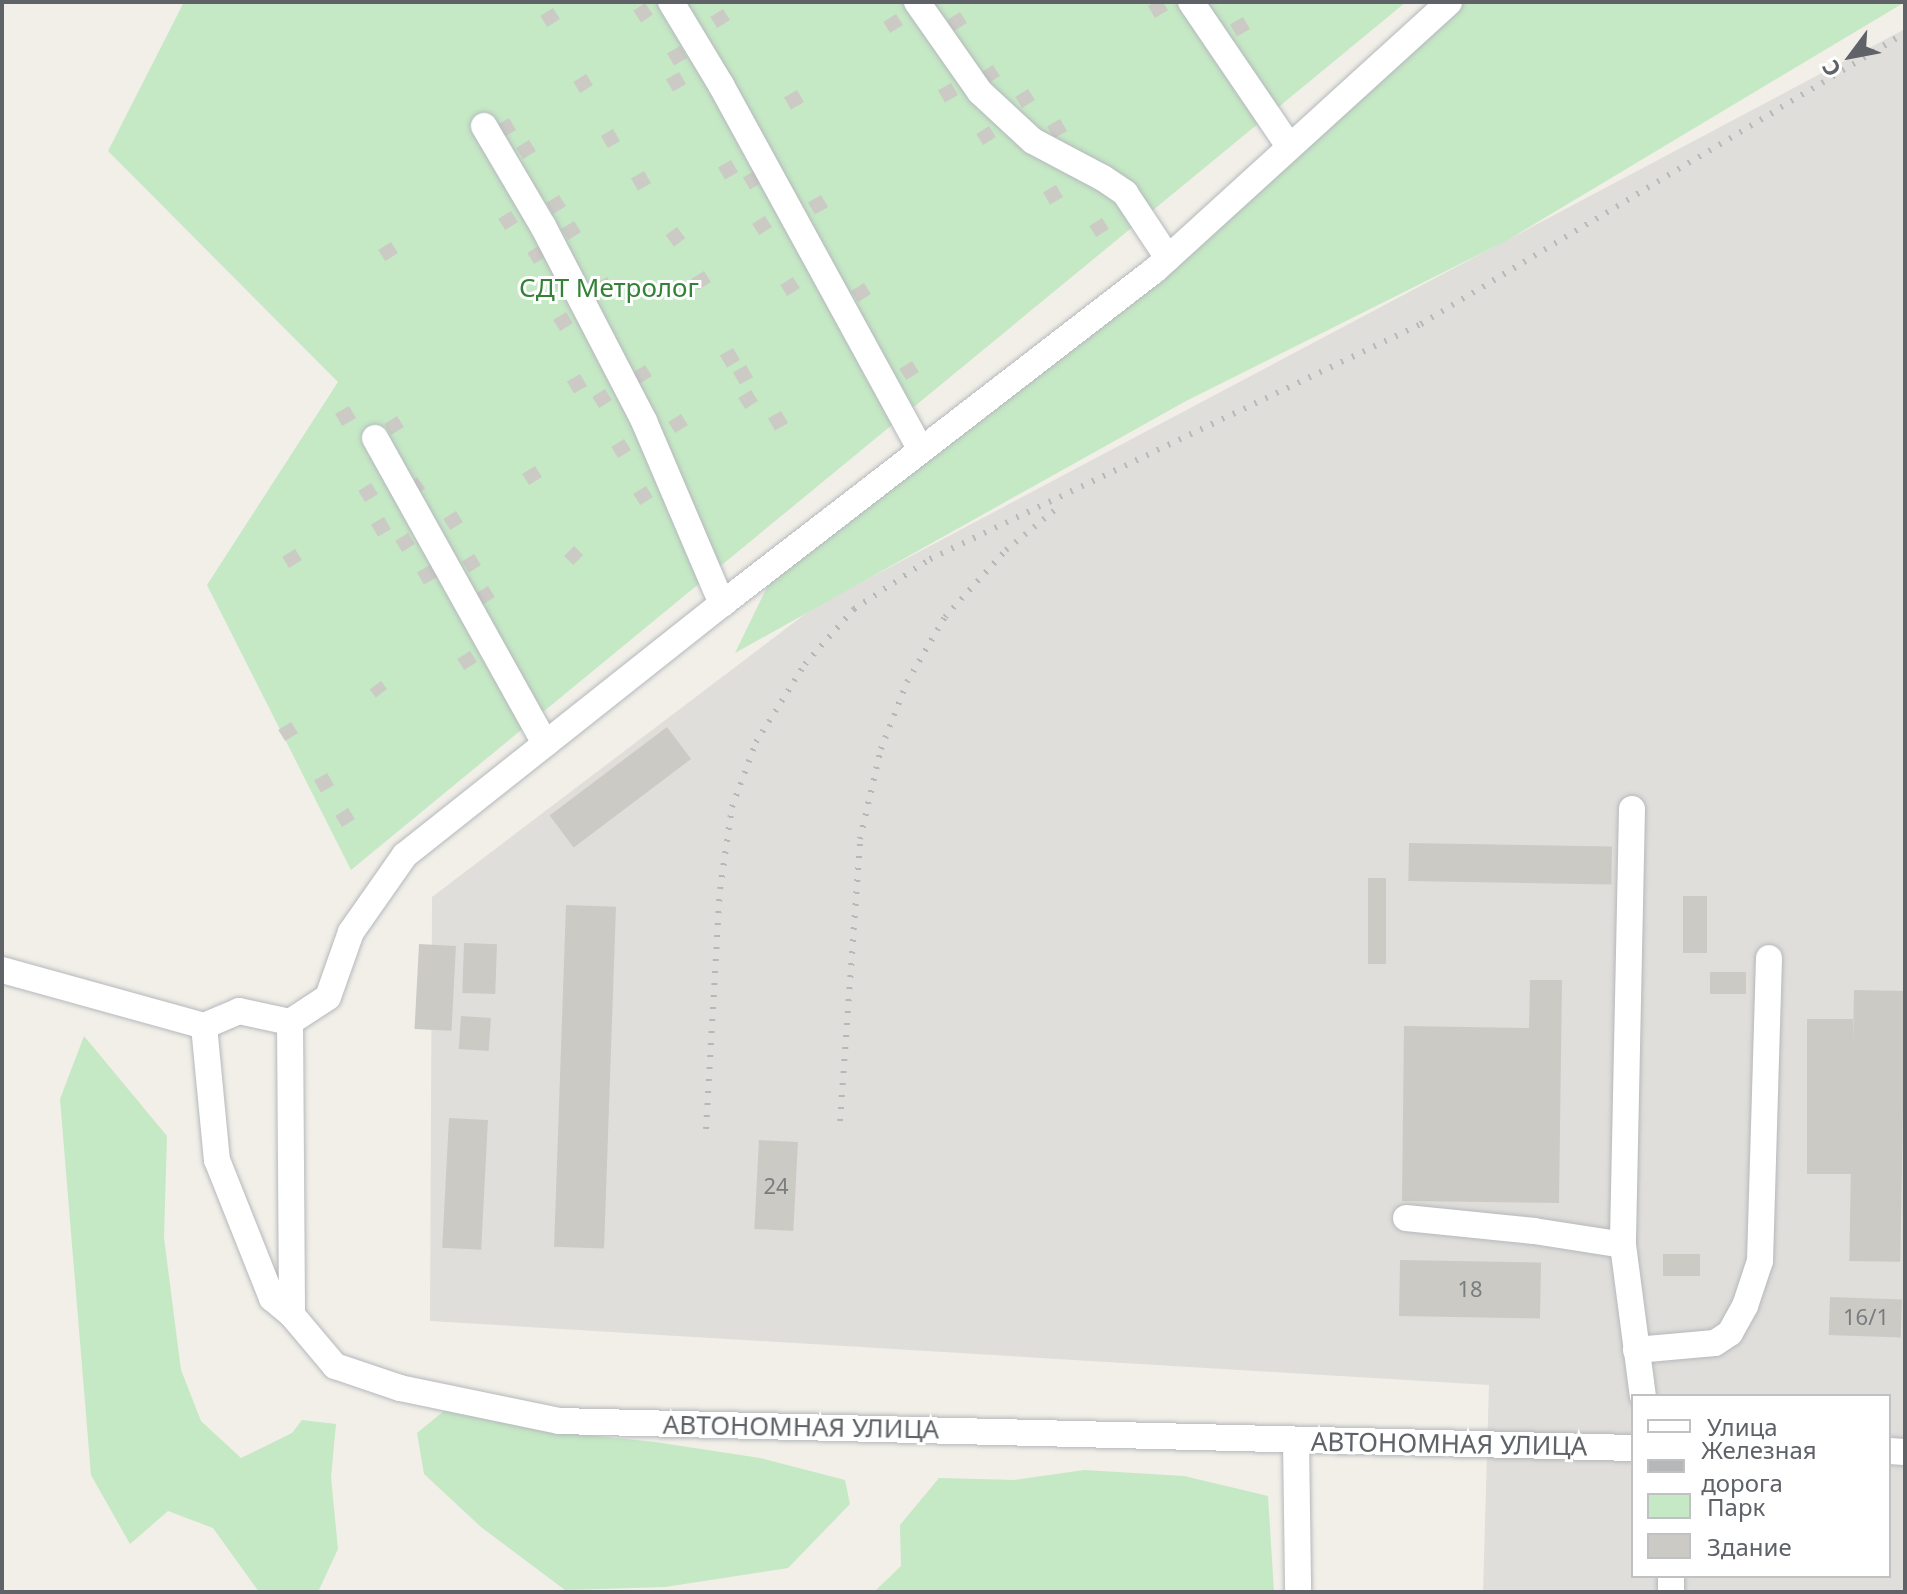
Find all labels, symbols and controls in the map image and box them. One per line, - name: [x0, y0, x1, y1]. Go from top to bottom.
- north arrow: [1811, 16, 1891, 96]
- text: С: [1814, 55, 1847, 83]
- park label: СДТ Метролог: [519, 272, 699, 304]
- house number: 24: [763, 1173, 789, 1199]
- house number: 18: [1457, 1276, 1483, 1302]
- house number: 16/1: [1843, 1304, 1889, 1330]
- legend: [1631, 1394, 1891, 1578]
- street label: АВТОНОМНАЯ УЛИЦА: [663, 1409, 939, 1445]
- text: Улица: [1707, 1410, 1778, 1443]
- street label: АВТОНОМНАЯ УЛИЦА: [1311, 1426, 1587, 1462]
- text: Железная дорога: [1701, 1433, 1817, 1499]
- text: Парк: [1707, 1490, 1765, 1523]
- text: Здание: [1707, 1530, 1792, 1563]

